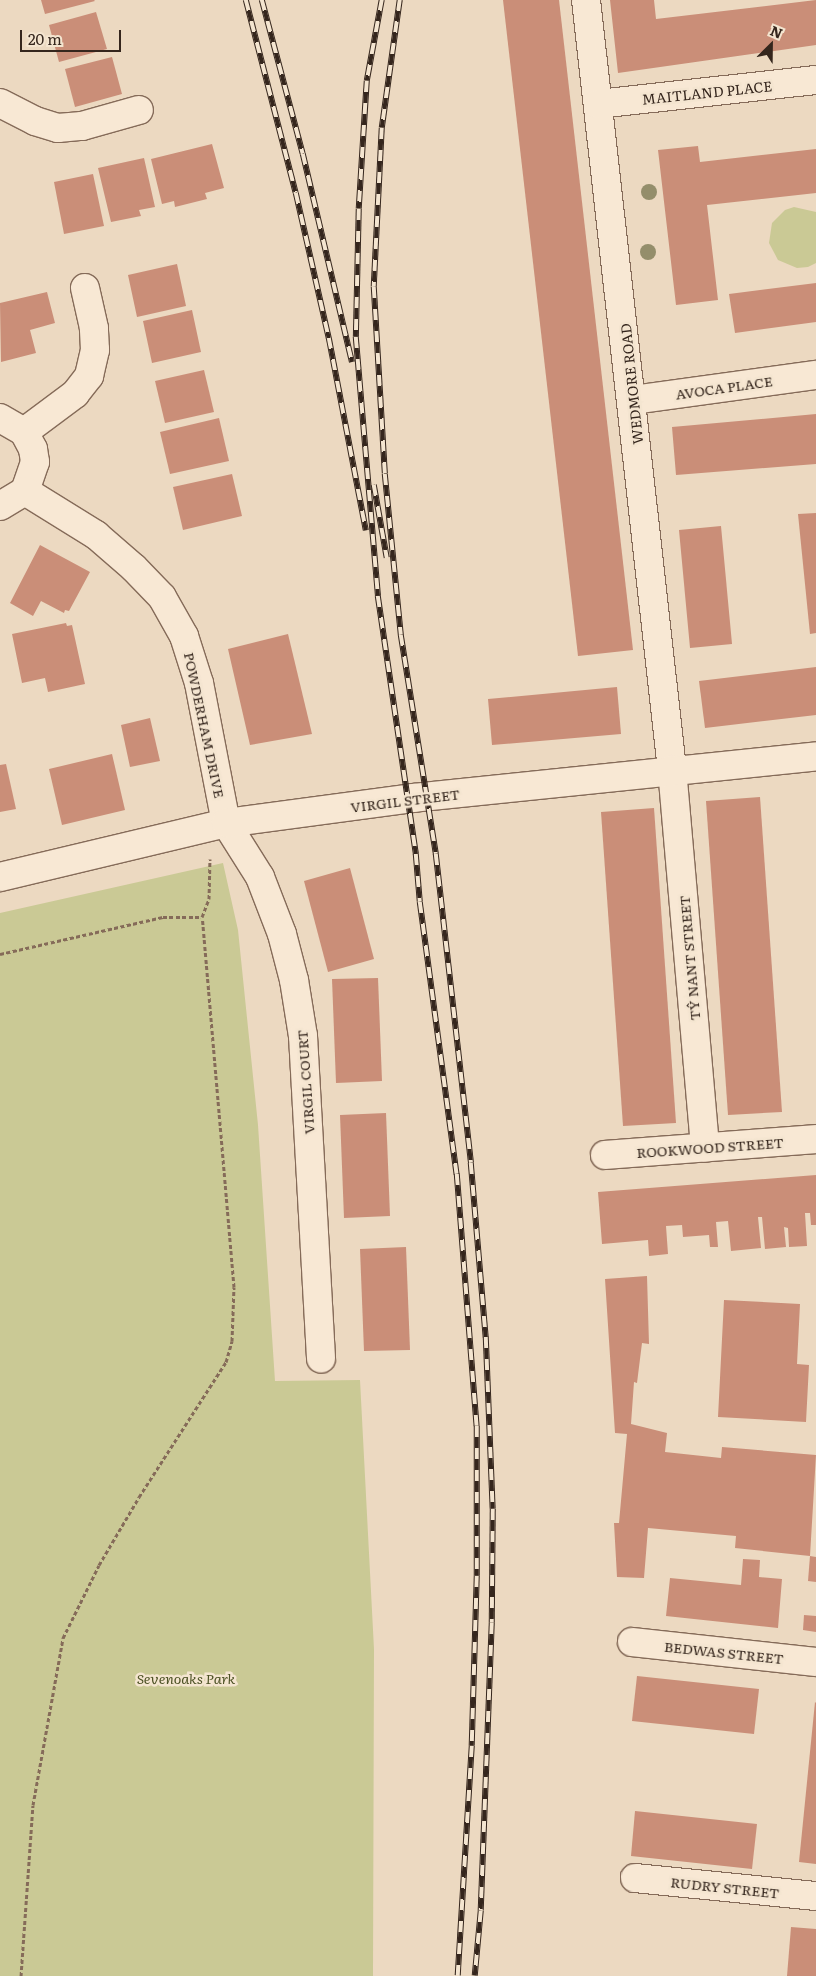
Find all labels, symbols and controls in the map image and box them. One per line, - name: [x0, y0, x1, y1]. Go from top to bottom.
- scale bar: [22, 20, 124, 52]
- north arrow: [746, 20, 796, 70]
- text: N: [768, 20, 786, 43]
- text: 20 m: [28, 27, 62, 50]
- street label: MAITLAND PLACE: [641, 77, 773, 107]
- street label: WEDMORE ROAD: [616, 323, 646, 445]
- street label: AVOCA PLACE: [674, 372, 774, 402]
- street label: POWDERHAM DRIVE: [181, 651, 229, 799]
- street label: VIRGIL STREET: [349, 785, 461, 815]
- street label: TŶ NANT STREET: [675, 895, 703, 1021]
- street label: VIRGIL COURT: [293, 1029, 317, 1135]
- street label: ROOKWOOD STREET: [636, 1133, 784, 1161]
- street label: BEDWAS STREET: [663, 1637, 785, 1667]
- park label: Sevenoaks Park: [137, 1670, 235, 1686]
- street label: RUDRY STREET: [670, 1873, 780, 1901]

